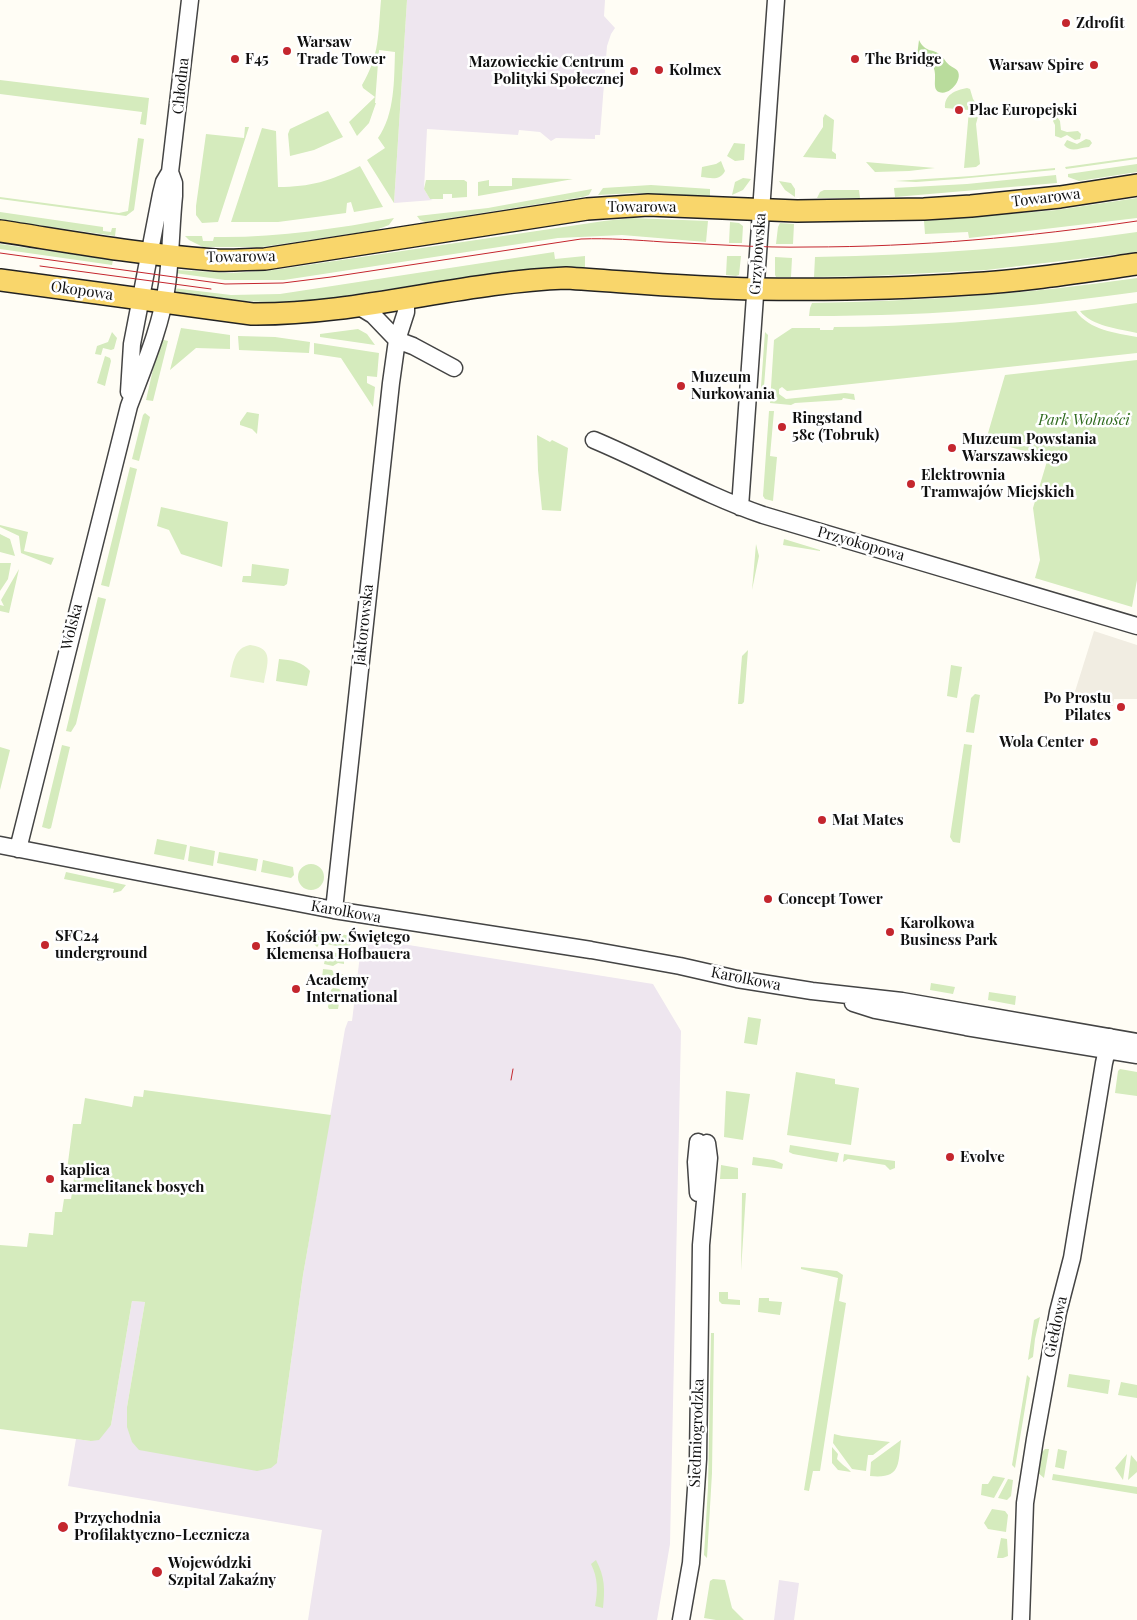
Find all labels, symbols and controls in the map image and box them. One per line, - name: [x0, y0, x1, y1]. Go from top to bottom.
- place label: Zdrofit: [1076, 14, 1124, 32]
- marker: Zdrofit: [1060, 17, 1072, 29]
- place label: Warsaw Trade Tower: [297, 33, 386, 68]
- marker: Warsaw Trade Tower: [281, 45, 293, 57]
- place label: F45: [245, 50, 269, 68]
- place label: The Bridge: [865, 50, 941, 68]
- marker: F45: [229, 53, 241, 65]
- place label: Mazowieckie Centrum Polityki Społecznej: [469, 53, 624, 88]
- marker: The Bridge: [849, 53, 861, 65]
- place label: Warsaw Spire: [989, 56, 1084, 74]
- street label: Chłodna: [169, 57, 193, 115]
- marker: Warsaw Spire: [1088, 59, 1100, 71]
- place label: Kolmex: [669, 61, 721, 79]
- marker: Kolmex: [653, 64, 665, 76]
- marker: Mazowieckie Centrum Polityki Społecznej: [628, 65, 640, 77]
- place label: Plac Europejski: [969, 101, 1077, 119]
- marker: Plac Europejski: [953, 104, 965, 116]
- street label: Towarowa: [1011, 185, 1081, 211]
- street label: Towarowa: [607, 198, 677, 216]
- street label: Grzybowska: [746, 212, 770, 296]
- street label: Towarowa: [206, 247, 276, 267]
- street label: Okopowa: [50, 278, 114, 304]
- place label: Muzeum Nurkowania: [691, 368, 775, 403]
- marker: Muzeum Nurkowania: [675, 380, 687, 392]
- place label: Ringstand 58c (Tobruk): [792, 409, 879, 444]
- park label: Park Wolności: [1038, 411, 1130, 429]
- marker: Ringstand 58c (Tobruk): [776, 421, 788, 433]
- place label: Muzeum Powstania Warszawskiego: [962, 430, 1097, 465]
- marker: Muzeum Powstania Warszawskiego: [946, 442, 958, 454]
- place label: Elektrownia Tramwajów Miejskich: [921, 466, 1074, 501]
- marker: Elektrownia Tramwajów Miejskich: [905, 478, 917, 490]
- street label: Przyokopowa: [815, 523, 907, 565]
- street label: Jaktorowska: [351, 583, 377, 667]
- street label: Wolska: [58, 602, 86, 652]
- place label: Po Prostu Pilates: [1043, 689, 1111, 724]
- marker: Po Prostu Pilates: [1115, 701, 1127, 713]
- place label: Wola Center: [999, 733, 1084, 751]
- marker: Wola Center: [1088, 736, 1100, 748]
- place label: Mat Mates: [832, 811, 904, 829]
- marker: Mat Mates: [816, 814, 828, 826]
- place label: Concept Tower: [778, 890, 883, 908]
- marker: Concept Tower: [762, 893, 774, 905]
- street label: Karolkowa: [310, 897, 382, 927]
- place label: Karolkowa Business Park: [900, 914, 998, 949]
- marker: Karolkowa Business Park: [884, 926, 896, 938]
- place label: SFC24 underground: [55, 927, 148, 962]
- place label: Kościół pw. Świętego Klemensa Hofbauera: [266, 928, 410, 963]
- marker: SFC24 underground: [39, 939, 51, 951]
- marker: Kościół pw. Świętego Klemensa Hofbauera: [250, 940, 262, 952]
- street label: Karolkowa: [709, 963, 783, 995]
- place label: Academy International: [306, 971, 398, 1006]
- marker: Academy International: [290, 983, 302, 995]
- place label: Evolve: [960, 1148, 1005, 1166]
- marker: Evolve: [944, 1151, 956, 1163]
- place label: kaplica karmelitanek bosych: [60, 1161, 204, 1196]
- marker: kaplica karmelitanek bosych: [44, 1173, 56, 1185]
- street label: Giełdowa: [1041, 1295, 1071, 1359]
- street label: Siedmiogrodzka: [686, 1378, 708, 1488]
- place label: Przychodnia Profilaktyczno-Lecznicza: [74, 1509, 250, 1544]
- marker: Przychodnia Profilaktyczno-Lecznicza: [56, 1520, 70, 1534]
- place label: Wojewódzki Szpital Zakaźny: [168, 1554, 276, 1589]
- marker: Wojewódzki Szpital Zakaźny: [150, 1565, 164, 1579]

